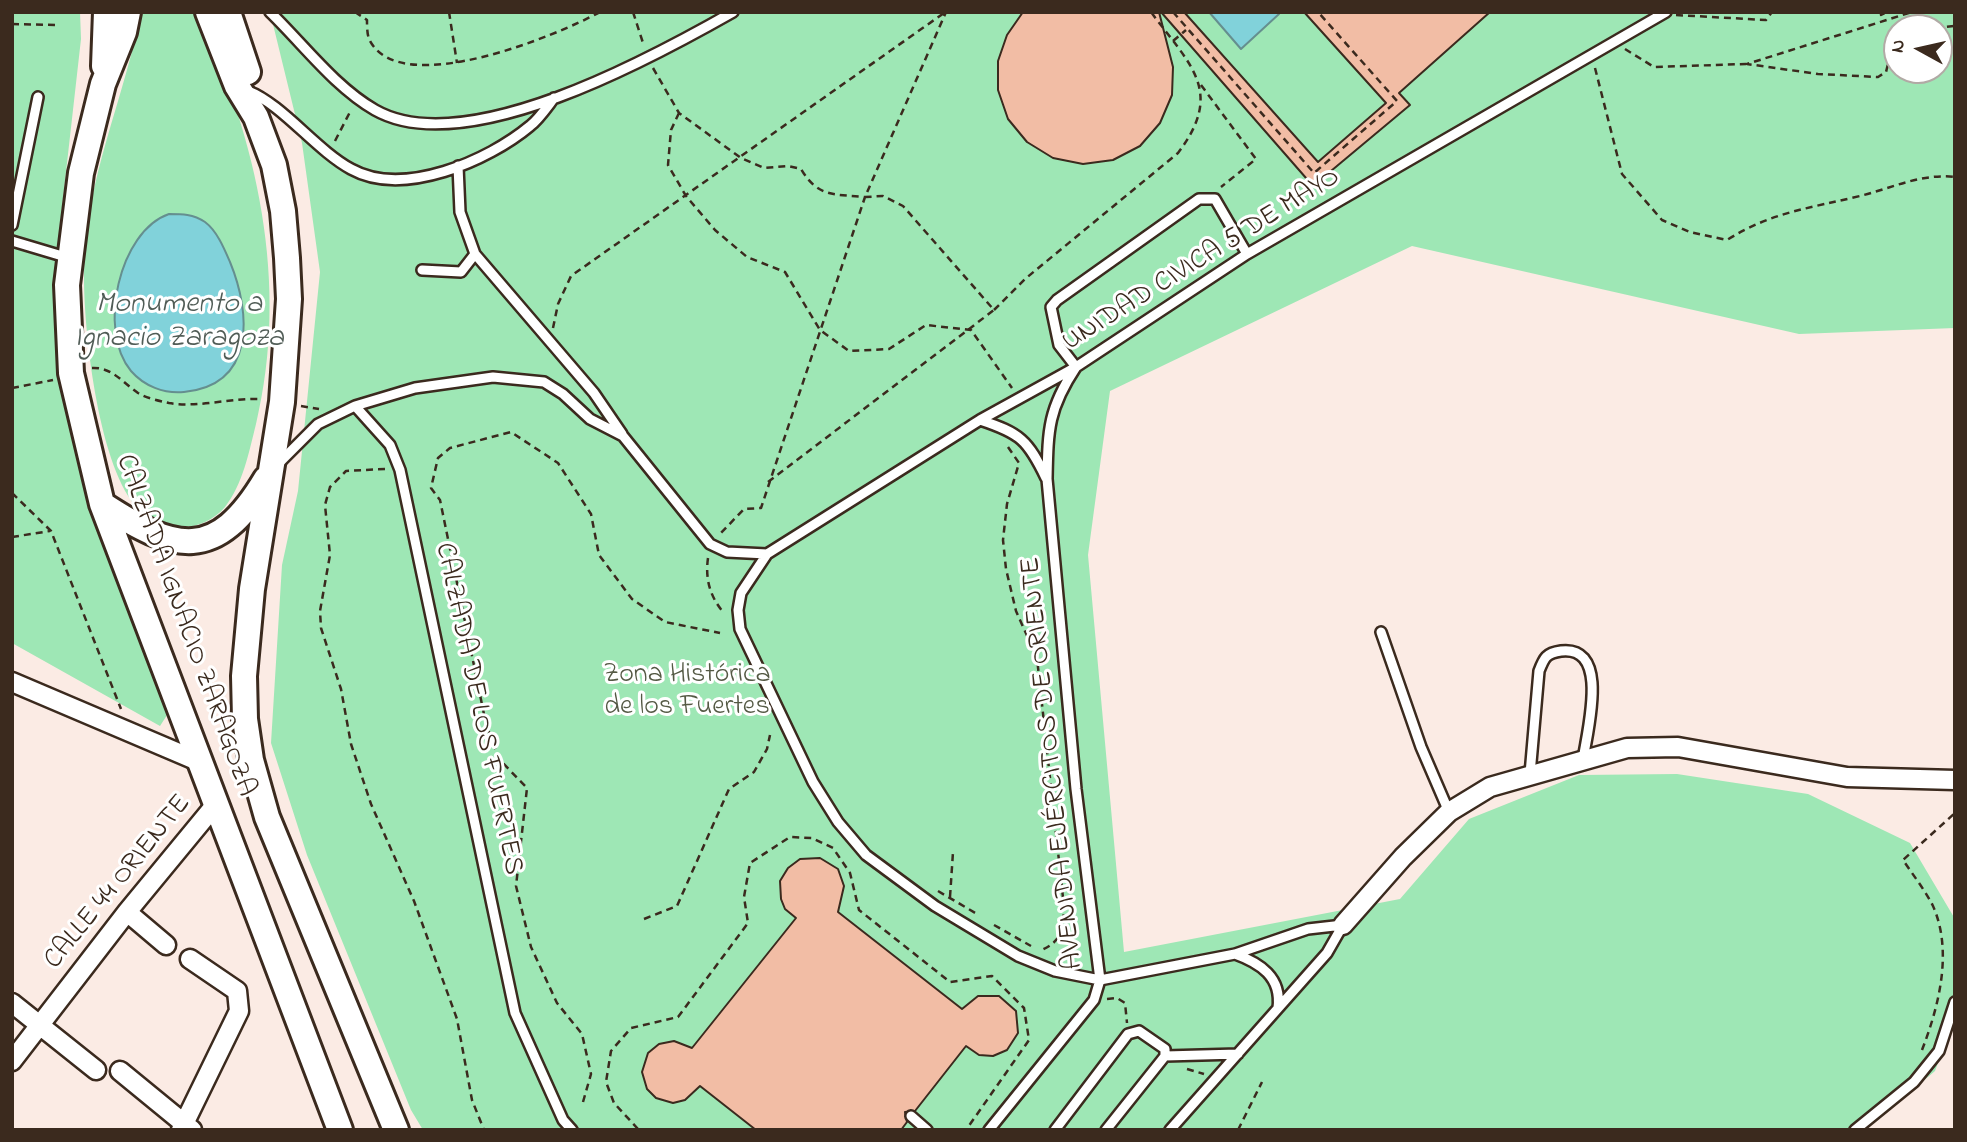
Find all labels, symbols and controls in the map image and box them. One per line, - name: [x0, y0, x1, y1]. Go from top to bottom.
- north arrow: [1883, 14, 1953, 84]
- text: N: [1884, 38, 1913, 55]
- street label: UNIDAD CIVICA 5 DE MAYO: [1057, 162, 1347, 360]
- water label: Monumento a Ignacio Zaragoza: [74, 288, 284, 358]
- street label: CALZADA IGNACIO ZARAGOZA: [106, 450, 262, 802]
- street label: CALZADA DE LOS FUERTES: [425, 540, 529, 878]
- street label: AVENIDA EJÉRCITOS DE ORIENTE: [1016, 555, 1092, 971]
- park label: Zona Histórica de los Fuertes: [603, 659, 771, 725]
- street label: CALLE 44 ORIENTE: [38, 789, 200, 977]

